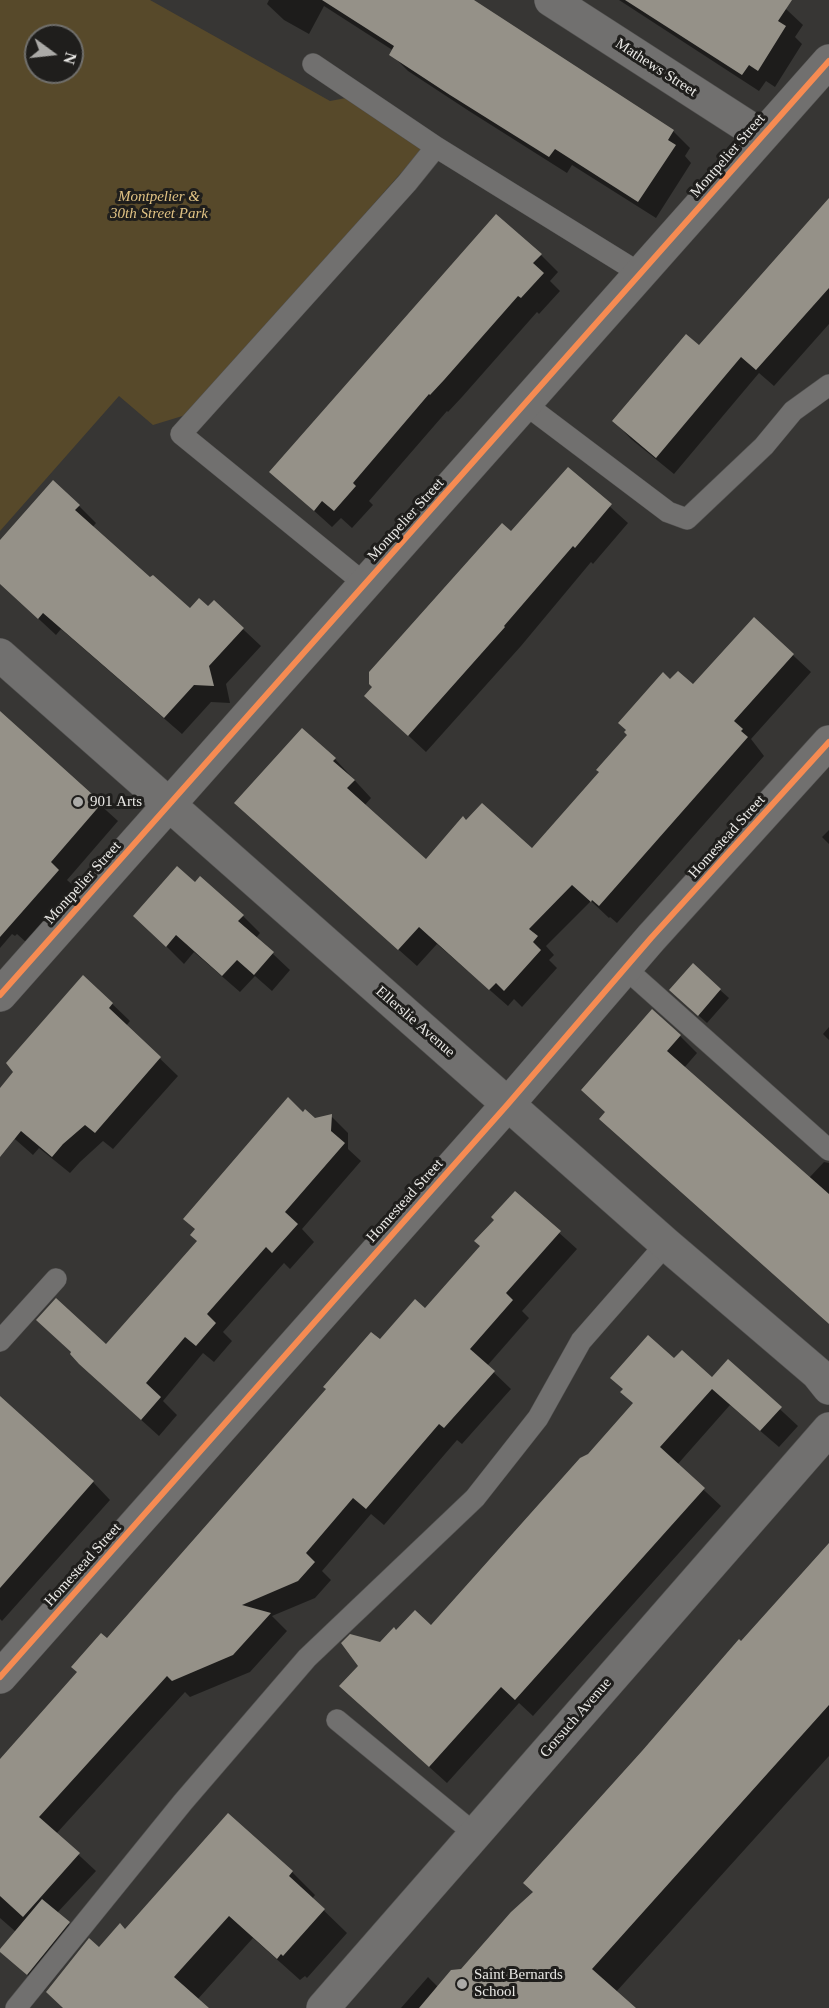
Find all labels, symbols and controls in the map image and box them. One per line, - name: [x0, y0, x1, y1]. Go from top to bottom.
- north arrow: [24, 24, 84, 84]
- street label: Mathews Street: [612, 35, 700, 101]
- text: N: [60, 50, 80, 66]
- street label: Montpelier Street: [687, 110, 769, 202]
- park label: Montpelier & 30th Street Park: [110, 188, 208, 223]
- street label: Montpelier Street: [364, 475, 448, 565]
- street label: Homestead Street: [685, 792, 769, 882]
- place label: 901 Arts: [90, 793, 142, 811]
- marker: 901 Arts: [71, 795, 85, 809]
- street label: Montpelier Street: [41, 838, 125, 928]
- street label: Ellerslie Avenue: [372, 983, 458, 1061]
- street label: Homestead Street: [363, 1156, 447, 1246]
- street label: Homestead Street: [41, 1520, 125, 1610]
- street label: Gorsuch Avenue: [536, 1674, 616, 1762]
- place label: Saint Bernards School: [474, 1966, 563, 2001]
- marker: Saint Bernards School: [455, 1977, 469, 1991]

